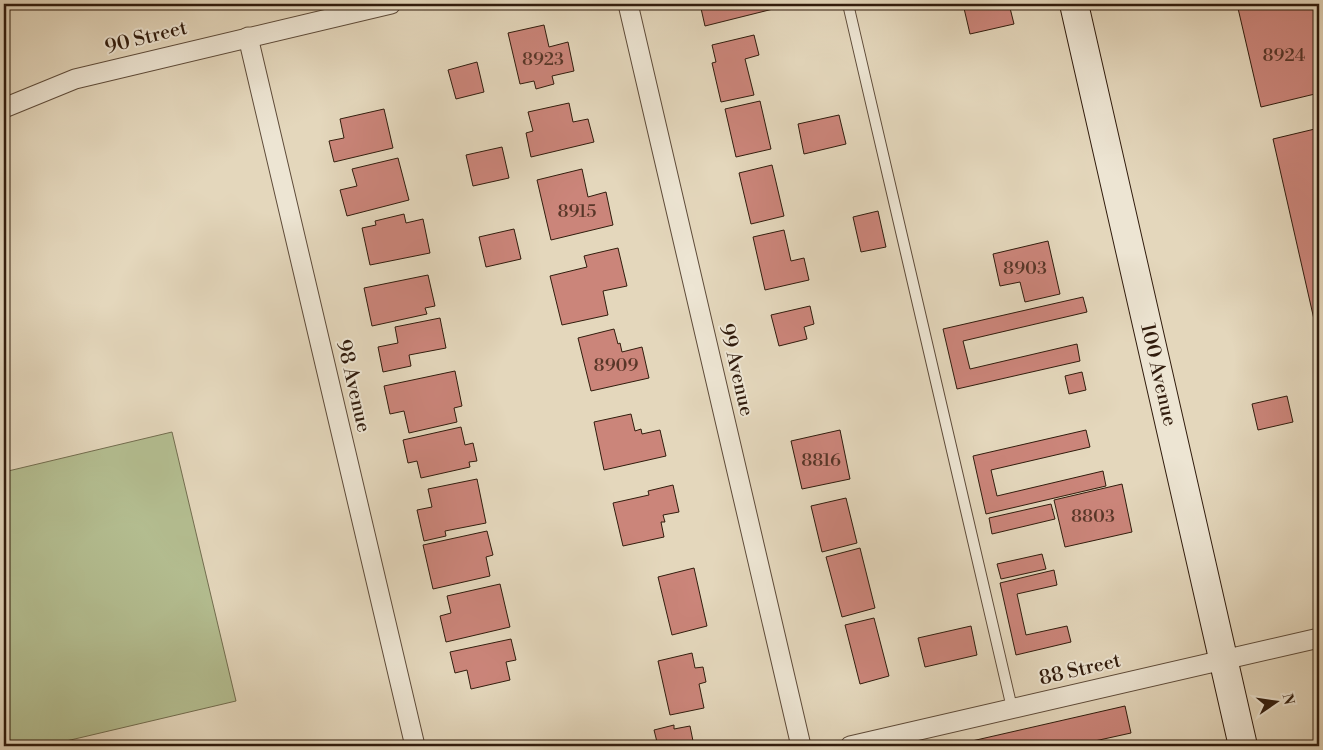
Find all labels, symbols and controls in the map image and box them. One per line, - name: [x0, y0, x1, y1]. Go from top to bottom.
- street label: 90 Street: [102, 16, 190, 60]
- house number: 8924: [1262, 44, 1306, 67]
- house number: 8923: [522, 48, 564, 71]
- house number: 8915: [557, 200, 597, 223]
- house number: 8903: [1003, 257, 1047, 280]
- street label: 99 Avenue: [713, 321, 759, 419]
- street label: 100 Avenue: [1134, 321, 1182, 429]
- street label: 98 Avenue: [330, 337, 376, 435]
- house number: 8909: [594, 354, 638, 377]
- house number: 8816: [801, 449, 841, 472]
- house number: 8803: [1071, 505, 1115, 528]
- street label: 88 Street: [1037, 648, 1123, 692]
- north arrow: [1250, 678, 1300, 728]
- text: N: [1278, 692, 1298, 707]

